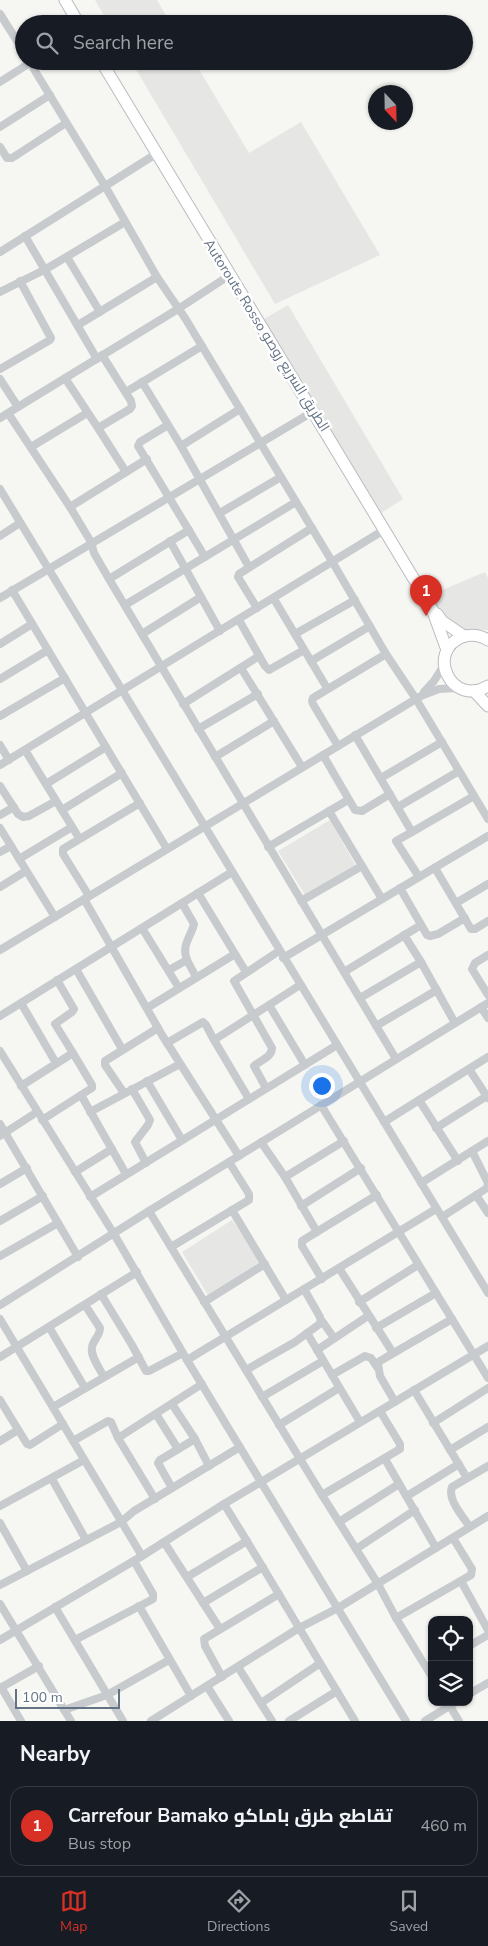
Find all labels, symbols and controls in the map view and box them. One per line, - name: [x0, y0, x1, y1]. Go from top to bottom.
- search box: [15, 15, 473, 70]
- icon: search: [33, 29, 61, 57]
- text: Search here: [73, 30, 174, 56]
- north arrow: [368, 85, 413, 130]
- street label: Autoroute Rosso الطريق السريع روصو: [199, 235, 334, 435]
- pin: 1: [410, 575, 442, 616]
- your location: [309, 1073, 335, 1099]
- map controls: [428, 1616, 473, 1706]
- button: locate: [428, 1616, 473, 1661]
- button: layers: [428, 1661, 473, 1706]
- scale bar: [15, 1686, 120, 1709]
- text: 100 m: [22, 1688, 63, 1707]
- text: Nearby: [20, 1740, 90, 1768]
- text: Carrefour Bamako تقاطع طرق باماكو: [68, 1803, 392, 1829]
- text: 1: [32, 1815, 42, 1837]
- text: 460 m: [420, 1815, 467, 1837]
- text: Bus stop: [68, 1833, 131, 1855]
- tab: Map: [60, 1887, 88, 1936]
- tab: Directions: [207, 1887, 270, 1936]
- tab: Saved: [390, 1887, 428, 1936]

